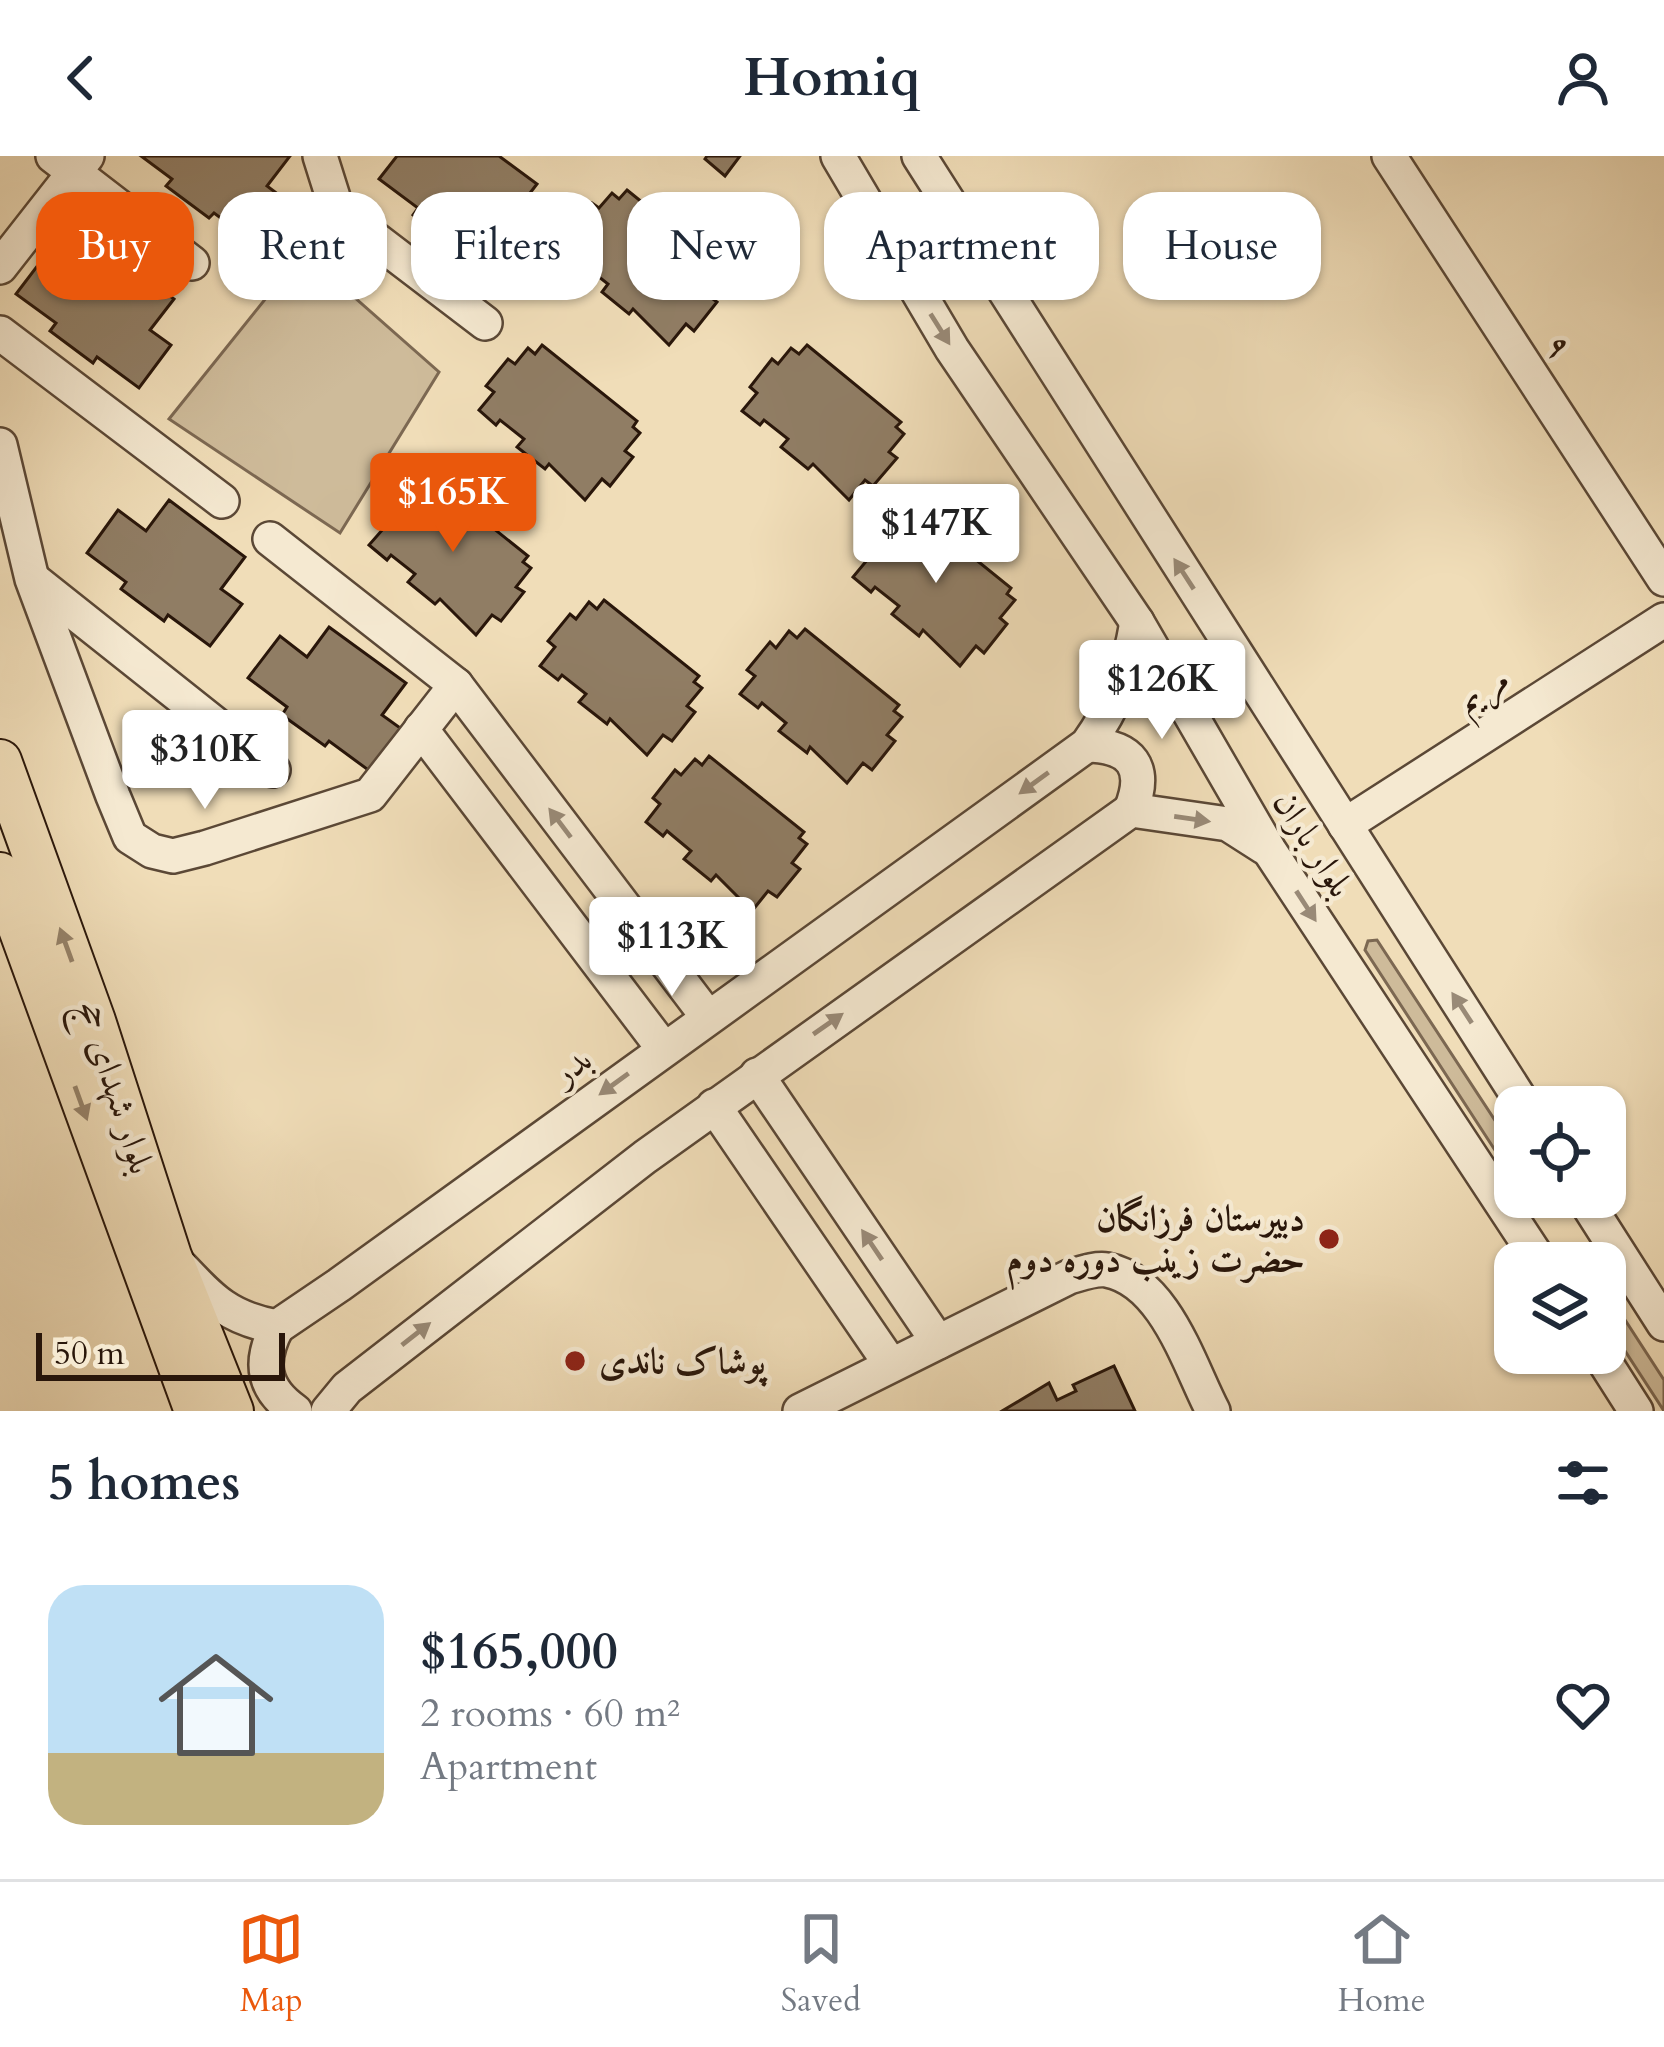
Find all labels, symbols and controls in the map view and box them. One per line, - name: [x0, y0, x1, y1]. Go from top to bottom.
- text: Homiq: [744, 42, 920, 115]
- icon: back: [48, 45, 114, 111]
- icon: person: [1550, 45, 1616, 111]
- chip: Buy: [36, 192, 194, 300]
- chip: Rent: [218, 192, 387, 300]
- chip: Filters: [411, 192, 603, 300]
- chip: New: [627, 192, 800, 300]
- chip: Apartment: [824, 192, 1099, 300]
- chip: House: [1123, 192, 1321, 300]
- one-way arrow: [929, 312, 950, 346]
- street label: ۹: [1533, 324, 1585, 368]
- pin: $165K: [369, 453, 537, 555]
- text: $165K: [397, 465, 509, 518]
- pin: $147K: [852, 484, 1020, 586]
- text: $147K: [880, 496, 992, 549]
- one-way arrow: [1174, 557, 1196, 590]
- pin: $126K: [1078, 640, 1246, 742]
- text: $126K: [1106, 652, 1218, 705]
- street label: مریم: [1447, 655, 1522, 730]
- pin: $310K: [121, 710, 289, 812]
- text: $310K: [149, 722, 261, 775]
- one-way arrow: [1017, 771, 1050, 794]
- street label: بلوار باران: [1261, 781, 1365, 907]
- one-way arrow: [548, 807, 573, 838]
- one-way arrow: [1173, 810, 1211, 829]
- one-way arrow: [1294, 890, 1316, 923]
- pin: $113K: [588, 897, 756, 999]
- text: $113K: [616, 909, 728, 962]
- one-way arrow: [56, 926, 74, 962]
- one-way arrow: [1452, 992, 1474, 1025]
- street label: بلوار شهدای حج: [58, 994, 166, 1182]
- one-way arrow: [812, 1013, 844, 1036]
- street label: بدر: [540, 1035, 602, 1099]
- one-way arrow: [598, 1071, 630, 1095]
- one-way arrow: [73, 1085, 92, 1121]
- map controls: [1494, 1086, 1626, 1374]
- button: locate: [1494, 1086, 1626, 1218]
- place label: دبیرستان فرزانگان حضرت زینب دوره دوم: [1006, 1194, 1305, 1291]
- marker: دبیرستان فرزانگان حضرت زینب دوره دوم: [1316, 1226, 1342, 1252]
- one-way arrow: [862, 1229, 884, 1262]
- button: layers: [1494, 1242, 1626, 1374]
- one-way arrow: [400, 1323, 432, 1347]
- scale bar: [36, 1327, 285, 1380]
- text: 50 m: [54, 1331, 125, 1376]
- place label: پوشاک ناندی: [599, 1337, 768, 1387]
- marker: پوشاک ناندی: [562, 1348, 588, 1374]
- text: 5 homes: [48, 1448, 240, 1518]
- icon: filters: [1550, 1450, 1616, 1516]
- text: $165,000: [420, 1617, 618, 1687]
- icon: home: [144, 1633, 288, 1777]
- icon: heart: [1550, 1672, 1616, 1738]
- text: 2 rooms · 60 m²: [420, 1687, 680, 1740]
- text: Apartment: [420, 1740, 597, 1793]
- tab: Map: [238, 1906, 304, 2023]
- tab: Saved: [781, 1906, 861, 2023]
- tab: Home: [1337, 1906, 1426, 2023]

